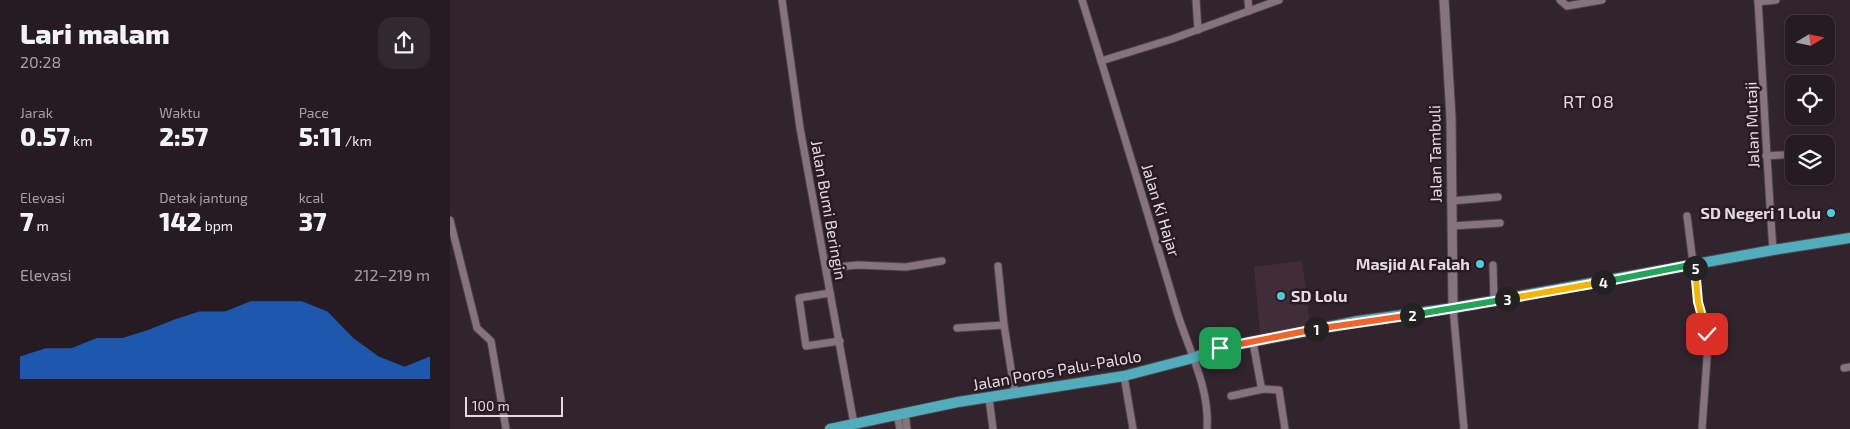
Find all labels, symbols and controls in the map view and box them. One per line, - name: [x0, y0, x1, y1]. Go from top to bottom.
- north arrow: [1785, 15, 1835, 65]
- map controls: [1785, 15, 1835, 185]
- text: Lari malam: [20, 16, 170, 50]
- button: share: [378, 17, 430, 69]
- text: 20:28: [20, 52, 61, 71]
- button: locate: [1785, 75, 1835, 125]
- street label: Jalan Mutaji: [1740, 81, 1764, 169]
- district label: RT 08: [1563, 90, 1615, 112]
- text: Jarak: [20, 104, 53, 121]
- text: Waktu: [159, 104, 201, 121]
- text: Pace: [299, 104, 329, 121]
- street label: Jalan Tambuli: [1424, 105, 1445, 203]
- text: 0.57: [20, 121, 70, 151]
- text: 2:57: [159, 121, 208, 151]
- text: 5:11: [299, 121, 342, 151]
- text: km: [70, 132, 92, 149]
- text: /km: [342, 132, 372, 149]
- button: layers: [1785, 135, 1835, 185]
- street label: Jalan Bumi Beringin: [808, 139, 851, 281]
- street label: Jalan Ki Hajar: [1137, 161, 1185, 260]
- text: Elevasi: [20, 189, 65, 206]
- text: Detak jantung: [159, 189, 248, 206]
- text: kcal: [299, 189, 324, 206]
- place label: SD Negeri 1 Lolu: [1701, 203, 1821, 222]
- text: 7: [20, 206, 33, 236]
- text: 142: [159, 206, 202, 236]
- text: 37: [299, 206, 326, 236]
- marker: SD Negeri 1 Lolu: [1825, 207, 1837, 219]
- text: m: [33, 217, 49, 234]
- text: bpm: [202, 217, 233, 234]
- place label: Masjid Al Falah: [1356, 254, 1470, 273]
- pin: 5: [1682, 256, 1708, 280]
- marker: Masjid Al Falah: [1474, 258, 1486, 270]
- text: 5: [1692, 260, 1699, 277]
- text: Elevasi: [20, 265, 72, 284]
- text: 212–219 m: [354, 265, 430, 284]
- pin: 4: [1590, 270, 1616, 294]
- text: 4: [1599, 274, 1608, 291]
- place label: SD Lolu: [1291, 286, 1348, 305]
- pin: 3: [1494, 286, 1520, 312]
- marker: SD Lolu: [1275, 290, 1287, 302]
- text: 3: [1504, 291, 1511, 308]
- pin: 2: [1400, 302, 1424, 328]
- text: 2: [1408, 307, 1417, 324]
- pin: [1686, 313, 1728, 355]
- pin: 1: [1304, 316, 1328, 342]
- icon: check: [1693, 320, 1721, 348]
- text: 1: [1313, 321, 1320, 338]
- pin: [1199, 327, 1241, 369]
- icon: arrive: [1206, 334, 1234, 362]
- street label: Jalan Poros Palu-Palolo: [971, 345, 1143, 394]
- scale bar: [465, 394, 562, 417]
- text: 100 m: [472, 397, 510, 414]

